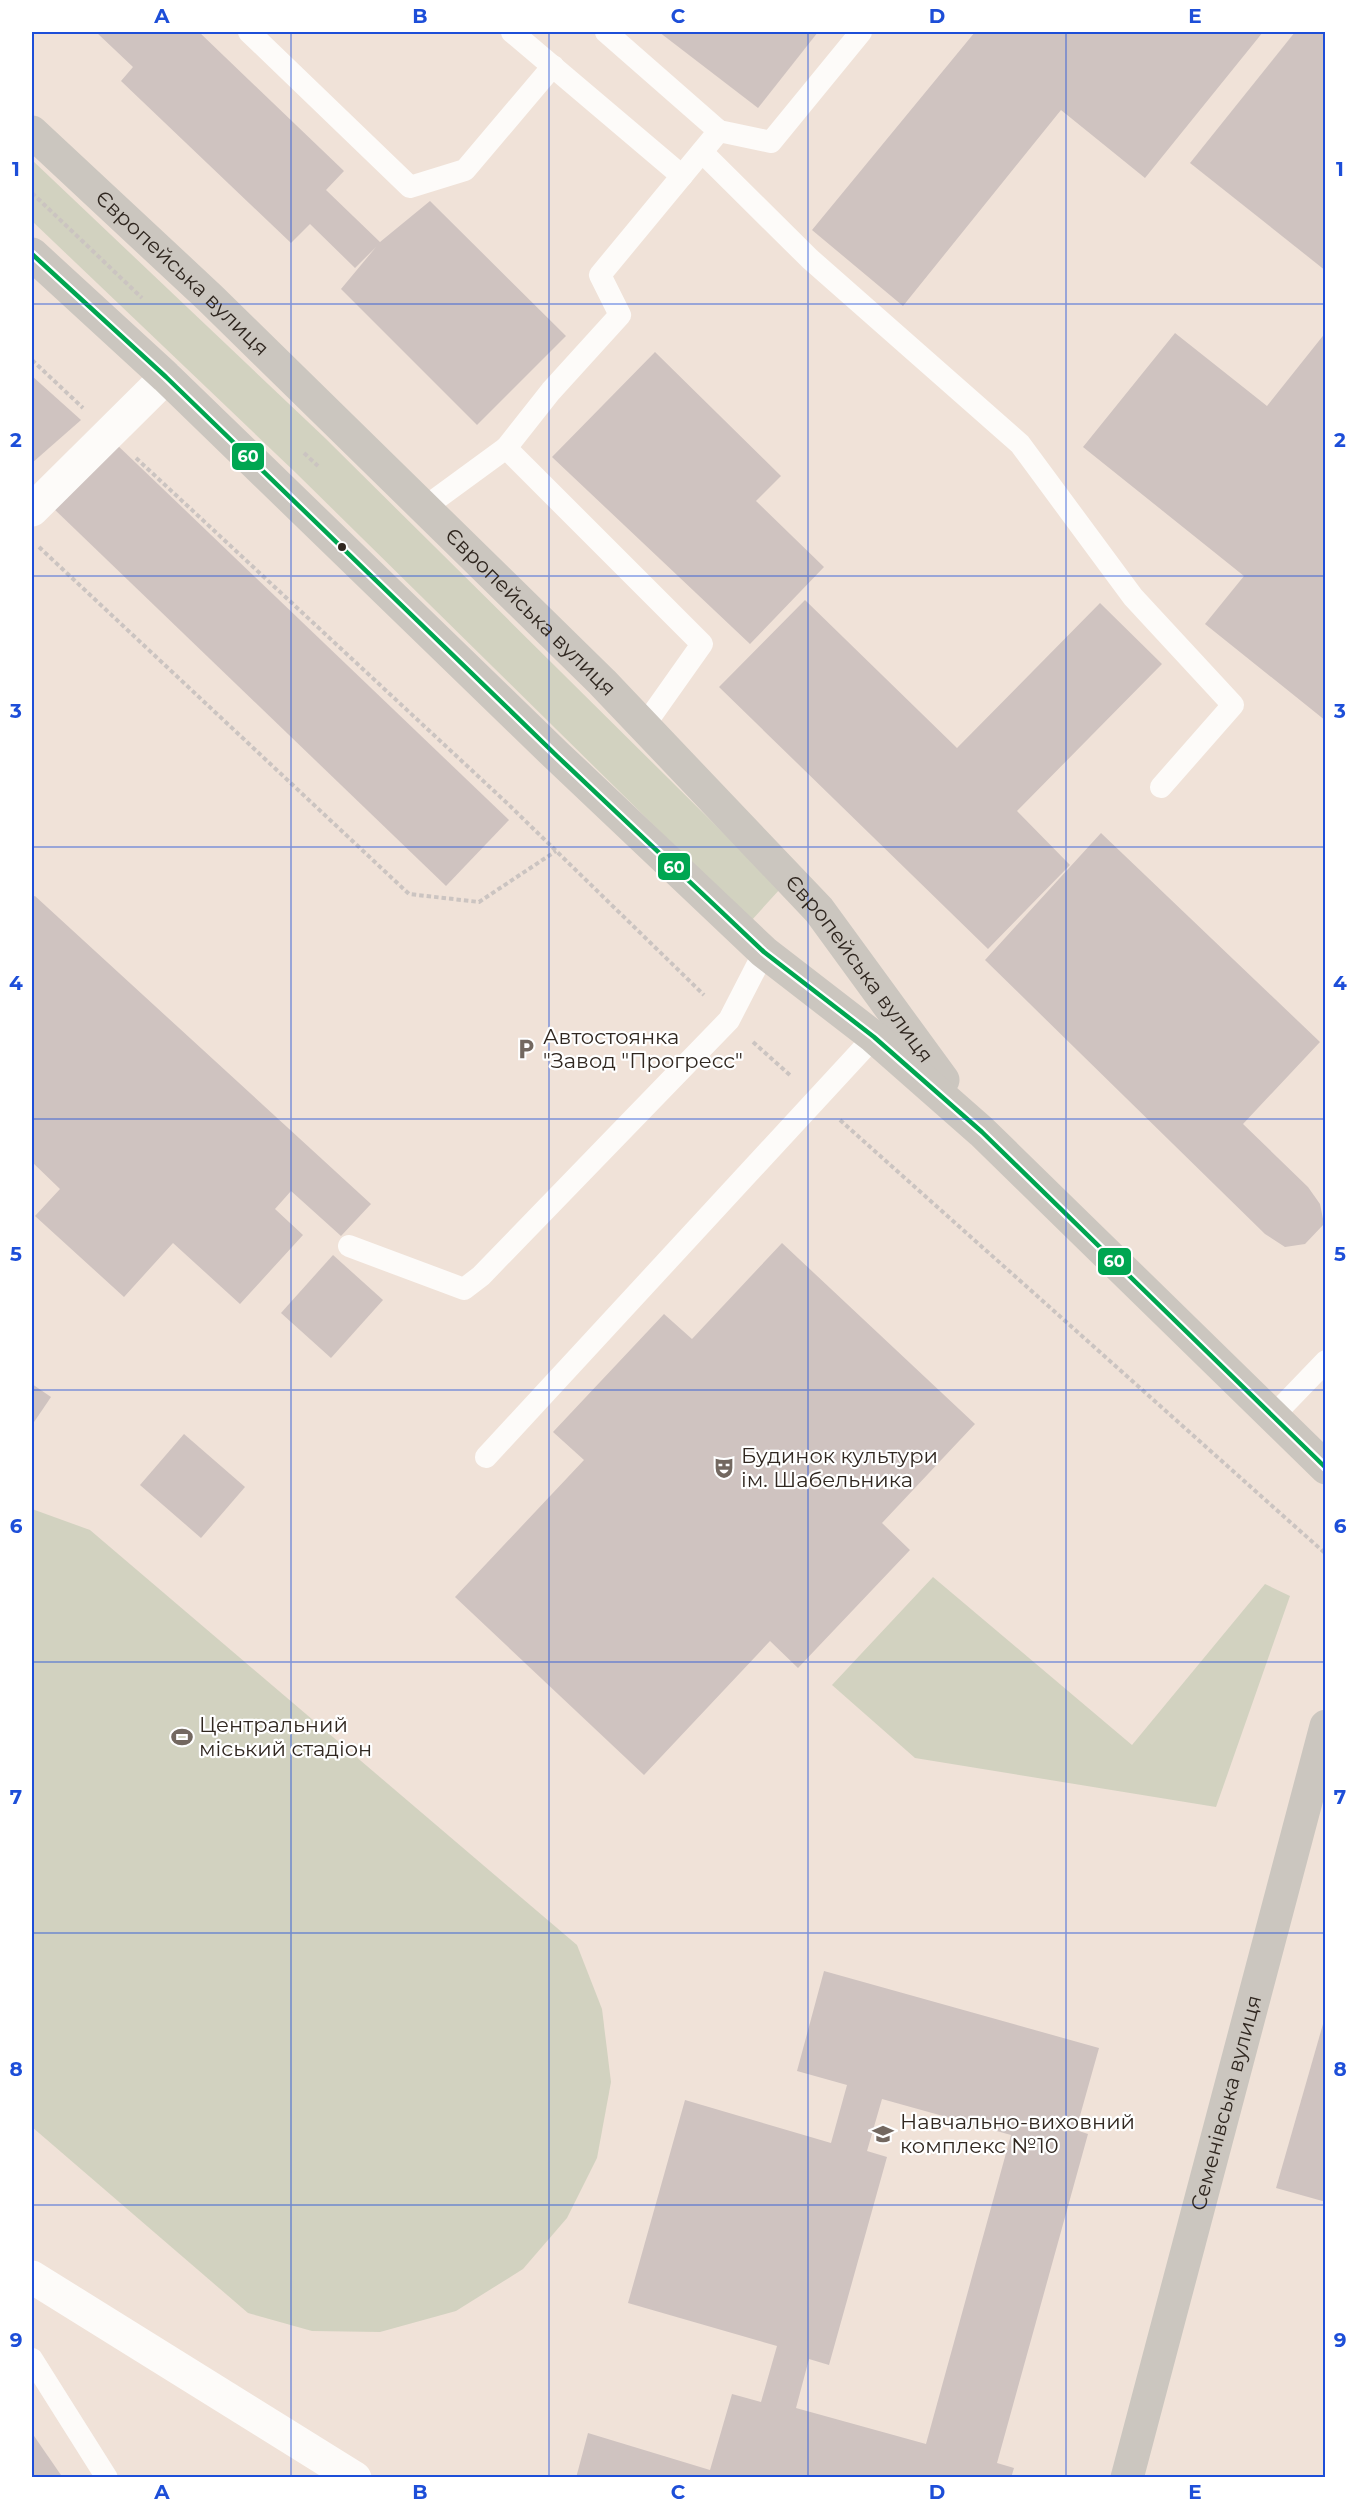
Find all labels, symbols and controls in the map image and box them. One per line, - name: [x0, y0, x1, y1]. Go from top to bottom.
- text: A: [153, 4, 170, 28]
- text: B: [412, 4, 428, 28]
- text: C: [671, 4, 686, 28]
- text: D: [929, 4, 945, 28]
- text: E: [1188, 4, 1202, 28]
- text: 1: [12, 157, 20, 181]
- text: 1: [1336, 157, 1344, 181]
- street label: Європейська вулиця: [91, 185, 274, 361]
- text: 2: [10, 428, 22, 452]
- text: 2: [1334, 428, 1346, 452]
- line badge: 60: [231, 442, 265, 471]
- text: 60: [237, 447, 259, 466]
- street label: Європейська вулиця: [440, 522, 621, 701]
- unlabelled marker: [336, 541, 348, 553]
- text: 3: [9, 699, 22, 723]
- text: 3: [1333, 699, 1346, 723]
- line badge: 60: [657, 852, 691, 881]
- text: 60: [663, 858, 685, 877]
- street label: Європейська вулиця: [780, 870, 939, 1067]
- text: 4: [9, 971, 23, 995]
- text: 4: [1333, 971, 1347, 995]
- place label: Автостоянка "Завод "Прогресс": [543, 1024, 743, 1073]
- parking icon: Автостоянка "Завод "Прогресс": [514, 1037, 538, 1061]
- text: 5: [10, 1242, 22, 1266]
- text: 5: [1334, 1242, 1346, 1266]
- line badge: 60: [1097, 1247, 1132, 1276]
- text: 60: [1103, 1252, 1125, 1271]
- place label: Будинок культури ім. Шабельника: [741, 1443, 938, 1492]
- theatre icon: Будинок культури ім. Шабельника: [712, 1456, 736, 1480]
- text: 6: [10, 1514, 23, 1538]
- text: 6: [1334, 1514, 1347, 1538]
- place label: Центральний міський стадіон: [199, 1712, 372, 1761]
- sports icon: Центральний міський стадіон: [170, 1725, 194, 1749]
- text: 7: [10, 1785, 22, 1809]
- text: 7: [1334, 1785, 1346, 1809]
- street label: Семенівська вулиця: [1185, 1992, 1266, 2213]
- text: 8: [9, 2057, 23, 2081]
- text: 8: [1333, 2057, 1347, 2081]
- place label: Навчально-виховний комплекс №10: [900, 2109, 1135, 2158]
- school or university icon: Навчально-виховний комплекс №10: [871, 2122, 895, 2146]
- text: 9: [10, 2328, 22, 2352]
- text: 9: [1334, 2328, 1346, 2352]
- text: A: [153, 2480, 170, 2504]
- text: B: [412, 2480, 428, 2504]
- text: C: [671, 2480, 686, 2504]
- text: D: [929, 2480, 945, 2504]
- text: E: [1188, 2480, 1202, 2504]

